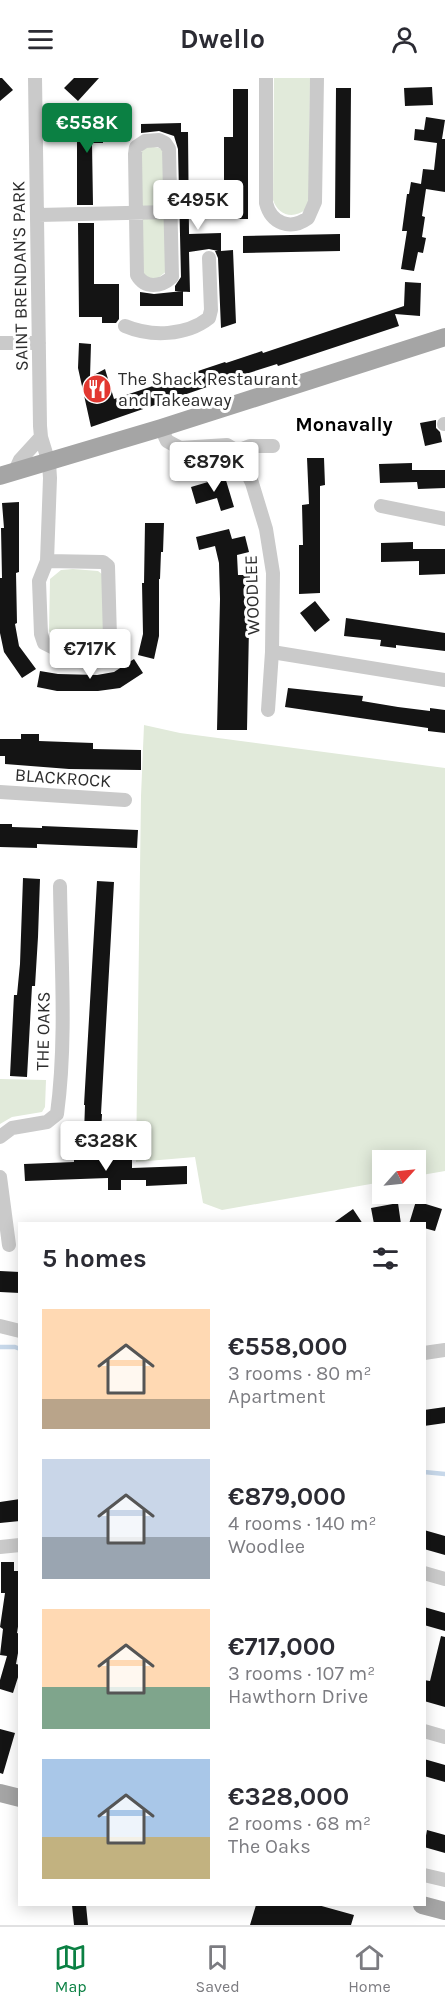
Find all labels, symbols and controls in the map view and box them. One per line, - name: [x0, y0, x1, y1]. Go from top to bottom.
- icon: menu: [24, 23, 57, 56]
- text: Dwello: [180, 23, 265, 55]
- icon: person: [388, 23, 421, 56]
- pin: €558K: [45, 103, 129, 154]
- text: €558K: [56, 111, 118, 134]
- pin: €495K: [156, 180, 240, 231]
- street label: SAINT BRENDAN'S PARK: [7, 181, 33, 371]
- text: €495K: [167, 188, 229, 211]
- place label: The Shack Restaurant and Takeaway: [118, 368, 298, 411]
- restaurant icon: The Shack Restaurant and Takeaway: [81, 373, 113, 405]
- district label: Monavally: [295, 413, 393, 436]
- pin: €879K: [172, 442, 256, 493]
- text: €879K: [184, 450, 244, 473]
- street label: WOODLEE: [240, 555, 264, 635]
- pin: €717K: [48, 629, 132, 680]
- text: €717K: [64, 637, 116, 660]
- street label: BLACKROCK: [14, 764, 112, 792]
- street label: THE OAKS: [31, 991, 55, 1071]
- pin: €328K: [64, 1121, 148, 1172]
- text: €328K: [74, 1129, 138, 1152]
- north arrow: [372, 1150, 426, 1204]
- map controls: [372, 1150, 426, 1204]
- icon: filters: [369, 1242, 402, 1275]
- text: 5 homes: [42, 1243, 147, 1274]
- text: €558,000: [228, 1331, 347, 1362]
- icon: home: [90, 1333, 162, 1405]
- text: 3 rooms · 80 m²: [228, 1362, 372, 1385]
- text: Apartment: [228, 1385, 326, 1408]
- text: €879,000: [228, 1481, 346, 1512]
- icon: home: [90, 1483, 162, 1555]
- text: 4 rooms · 140 m²: [228, 1512, 376, 1535]
- text: Woodlee: [228, 1535, 305, 1558]
- text: €717,000: [228, 1631, 336, 1662]
- icon: home: [90, 1633, 162, 1705]
- text: 3 rooms · 107 m²: [228, 1662, 375, 1685]
- text: Hawthorn Drive: [228, 1685, 368, 1708]
- text: €328,000: [228, 1781, 349, 1812]
- icon: home: [90, 1783, 162, 1855]
- text: 2 rooms · 68 m²: [228, 1812, 371, 1835]
- text: The Oaks: [228, 1835, 311, 1858]
- tab: Map: [54, 1941, 87, 1996]
- tab: Saved: [196, 1941, 240, 1996]
- tab: Home: [348, 1941, 391, 1996]

